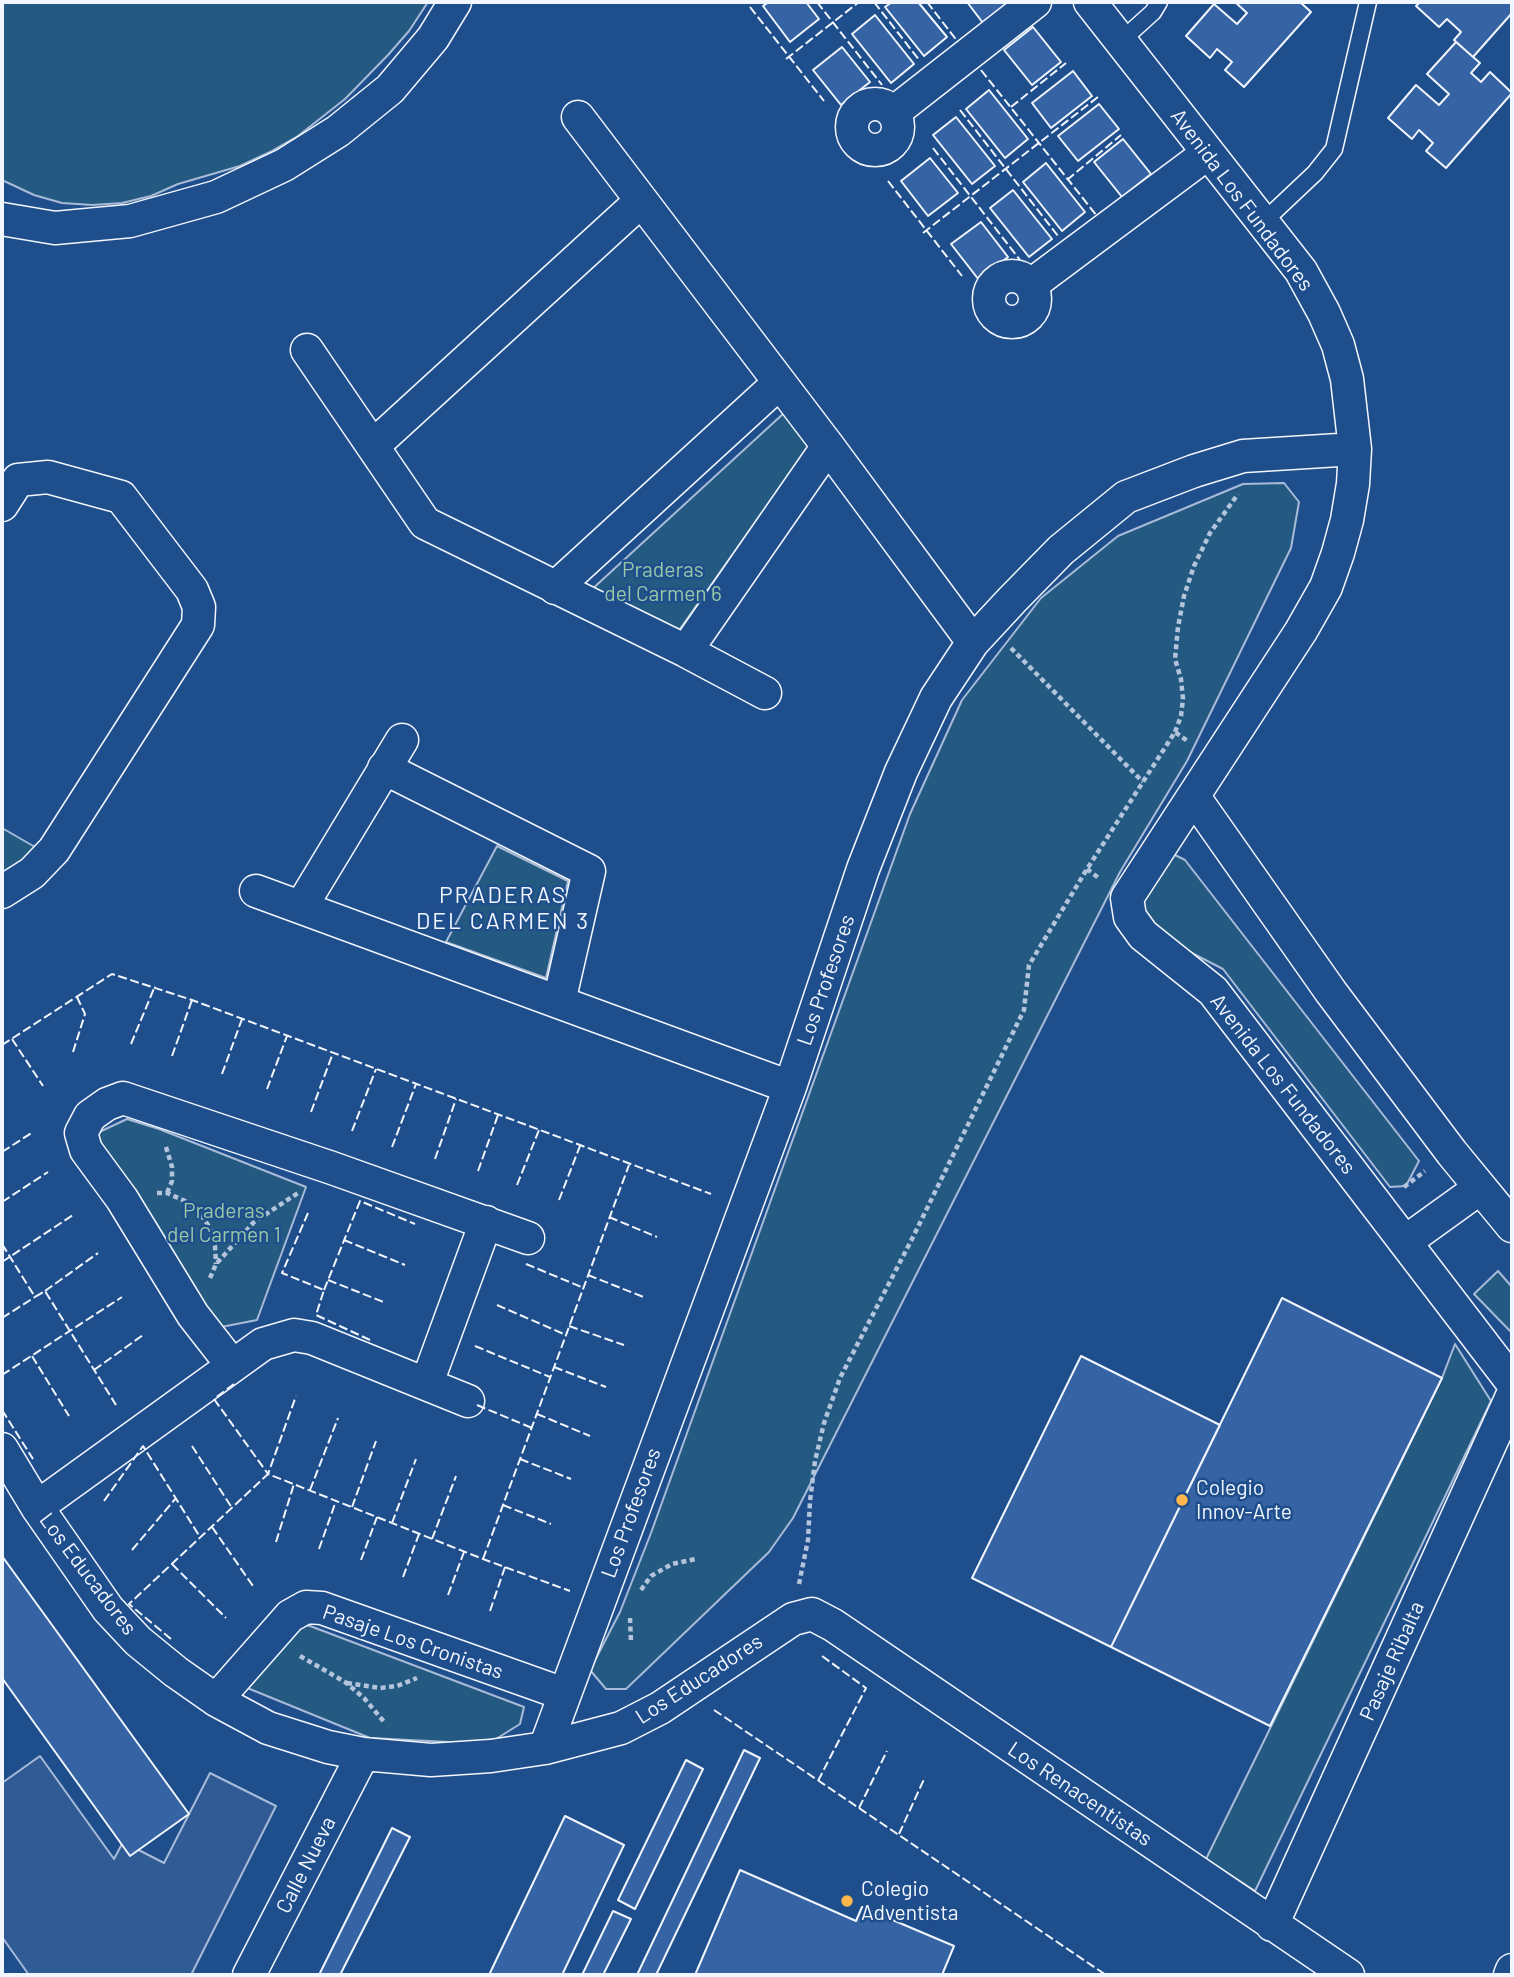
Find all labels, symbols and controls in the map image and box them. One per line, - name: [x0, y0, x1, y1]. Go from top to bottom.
- street label: Avenida Los Fundadores: [1165, 104, 1319, 296]
- park label: Praderas del Carmen 6: [604, 557, 722, 607]
- district label: PRADERAS DEL CARMEN 3: [417, 881, 589, 935]
- street label: Los Profesores: [792, 911, 860, 1049]
- street label: Avenida Los Fundadores: [1205, 989, 1361, 1179]
- park label: Praderas del Carmen 1: [167, 1198, 281, 1248]
- street label: Los Profesores: [596, 1444, 666, 1582]
- place label: Colegio Innov-Arte: [1196, 1475, 1292, 1525]
- marker: Colegio Innov-Arte: [1174, 1492, 1190, 1508]
- street label: Los Educadores: [34, 1508, 142, 1640]
- street label: Pasaje Ribalta: [1354, 1597, 1430, 1725]
- street label: Pasaje Los Cronistas: [319, 1599, 507, 1685]
- street label: Los Educadores: [631, 1629, 767, 1729]
- street label: Los Renacentistas: [1003, 1736, 1157, 1852]
- street label: Calle Nueva: [271, 1812, 341, 1918]
- place label: Colegio Adventista: [861, 1876, 959, 1926]
- marker: Colegio Adventista: [839, 1893, 855, 1909]

